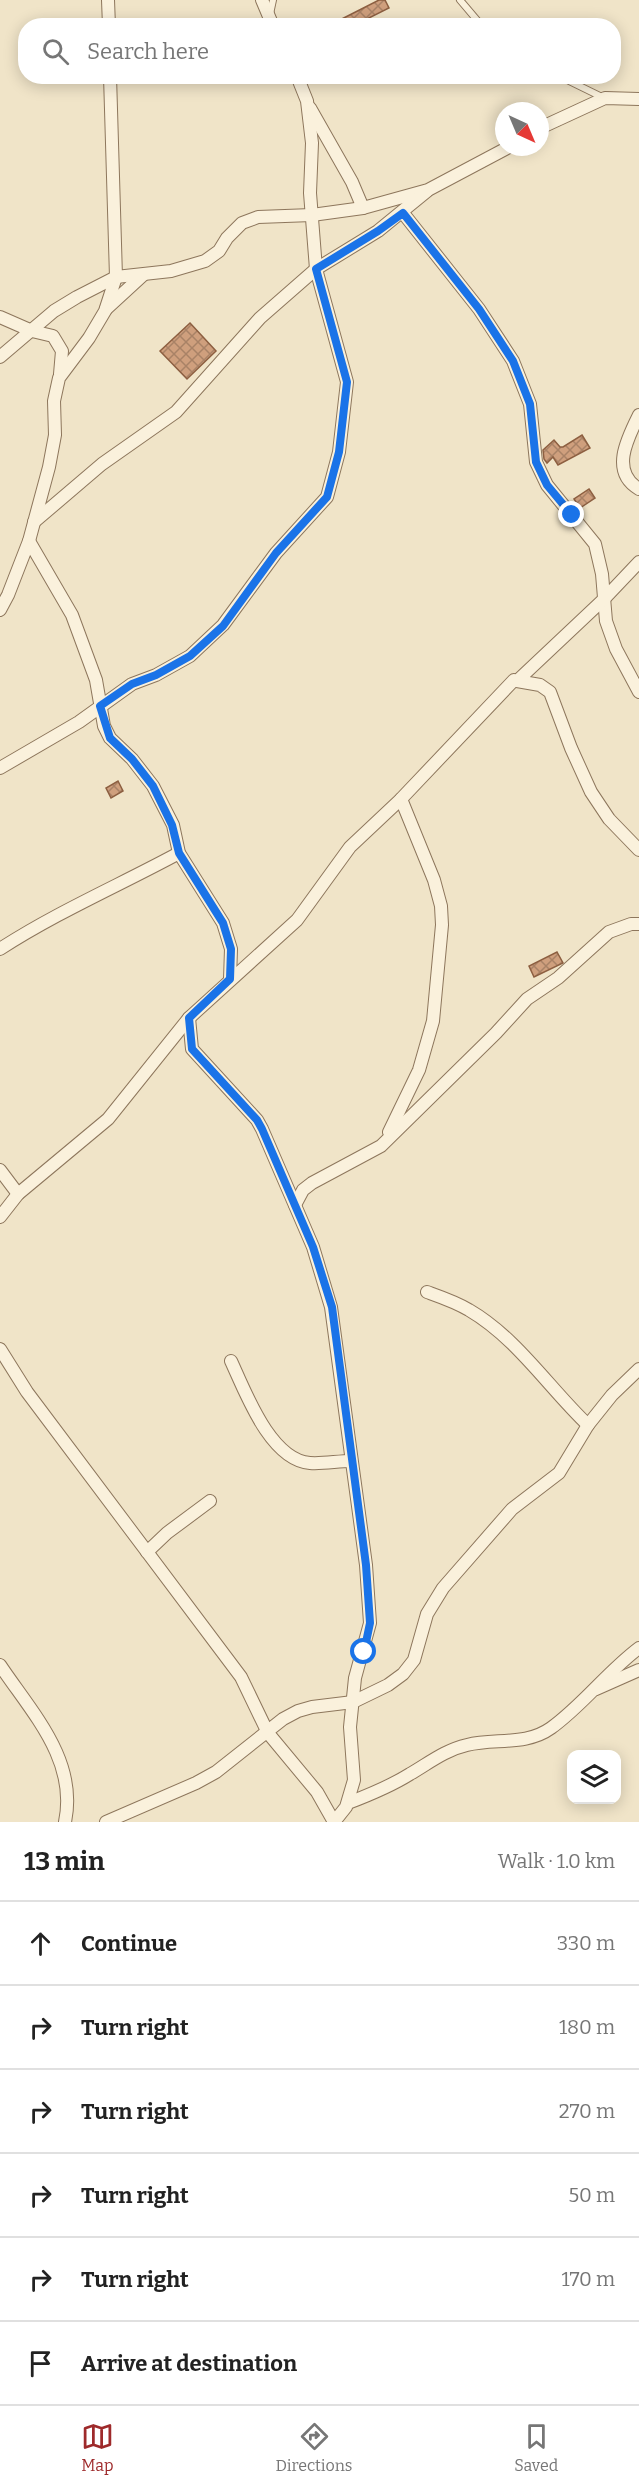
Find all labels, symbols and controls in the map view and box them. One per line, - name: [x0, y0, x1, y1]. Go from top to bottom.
- search box: [18, 18, 621, 84]
- icon: search: [39, 35, 72, 68]
- text: Search here: [87, 38, 209, 65]
- north arrow: [495, 102, 549, 156]
- route end: [558, 501, 584, 527]
- route start: [350, 1638, 376, 1664]
- map controls: [567, 1750, 621, 1804]
- button: layers: [567, 1750, 621, 1804]
- text: 13 min: [24, 1846, 105, 1877]
- text: Walk · 1.0 km: [498, 1849, 615, 1873]
- icon: ahead: [24, 1927, 57, 1960]
- text: Continue: [81, 1930, 177, 1957]
- text: 330 m: [557, 1931, 615, 1955]
- icon: right: [24, 2011, 57, 2044]
- text: Turn right: [81, 2014, 189, 2041]
- text: 180 m: [559, 2015, 615, 2039]
- icon: right: [24, 2095, 57, 2128]
- text: Turn right: [81, 2098, 189, 2125]
- text: 270 m: [559, 2099, 615, 2123]
- icon: right: [24, 2179, 57, 2212]
- text: Turn right: [81, 2182, 189, 2209]
- text: 50 m: [568, 2183, 615, 2207]
- icon: right: [24, 2263, 57, 2296]
- text: Turn right: [81, 2266, 189, 2293]
- text: 170 m: [562, 2267, 615, 2291]
- icon: arrive: [24, 2347, 57, 2380]
- text: Arrive at destination: [81, 2350, 297, 2377]
- tab: Map: [81, 2420, 114, 2475]
- tab: Directions: [276, 2420, 353, 2475]
- tab: Saved: [514, 2420, 558, 2475]

